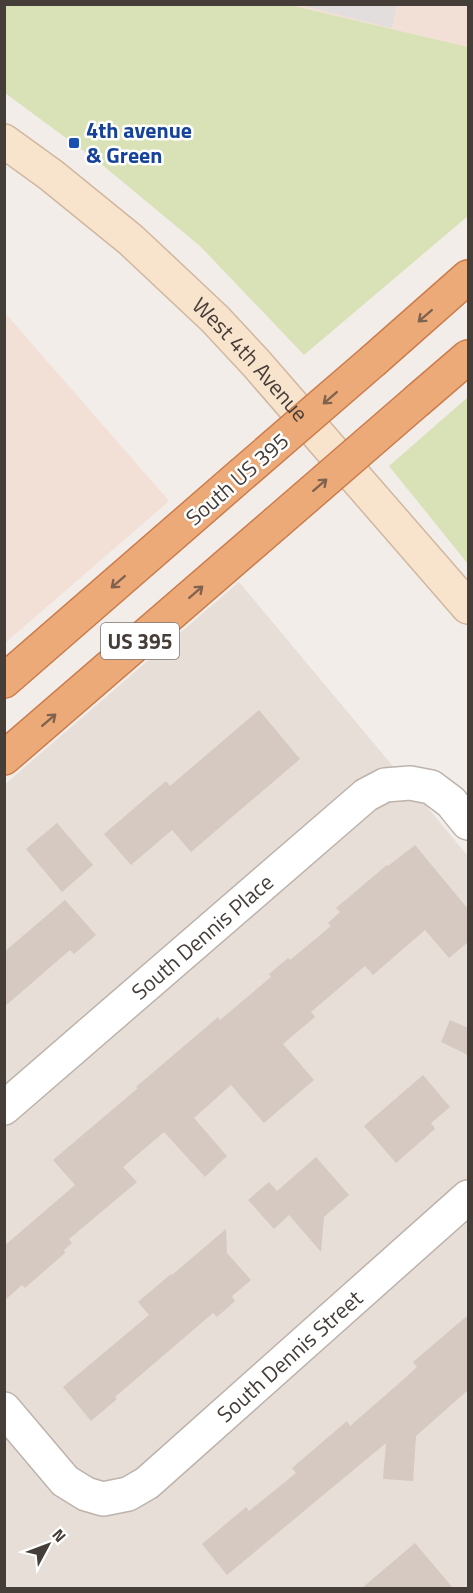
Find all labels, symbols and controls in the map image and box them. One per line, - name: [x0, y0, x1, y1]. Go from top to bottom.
- place label: 4th avenue & Green: [86, 113, 192, 172]
- marker: 4th avenue & Green: [67, 136, 81, 150]
- street label: West 4th Avenue: [185, 289, 317, 429]
- one-way arrow: [417, 309, 432, 323]
- one-way arrow: [323, 391, 338, 405]
- street label: South US 395: [178, 424, 296, 534]
- one-way arrow: [312, 478, 327, 492]
- one-way arrow: [111, 575, 126, 589]
- one-way arrow: [188, 585, 203, 599]
- road number: US 395: [101, 623, 179, 659]
- one-way arrow: [41, 713, 56, 727]
- street label: South Dennis Place: [124, 865, 281, 1008]
- street label: South Dennis Street: [209, 1282, 370, 1430]
- north arrow: [18, 1515, 78, 1575]
- text: N: [47, 1523, 72, 1547]

